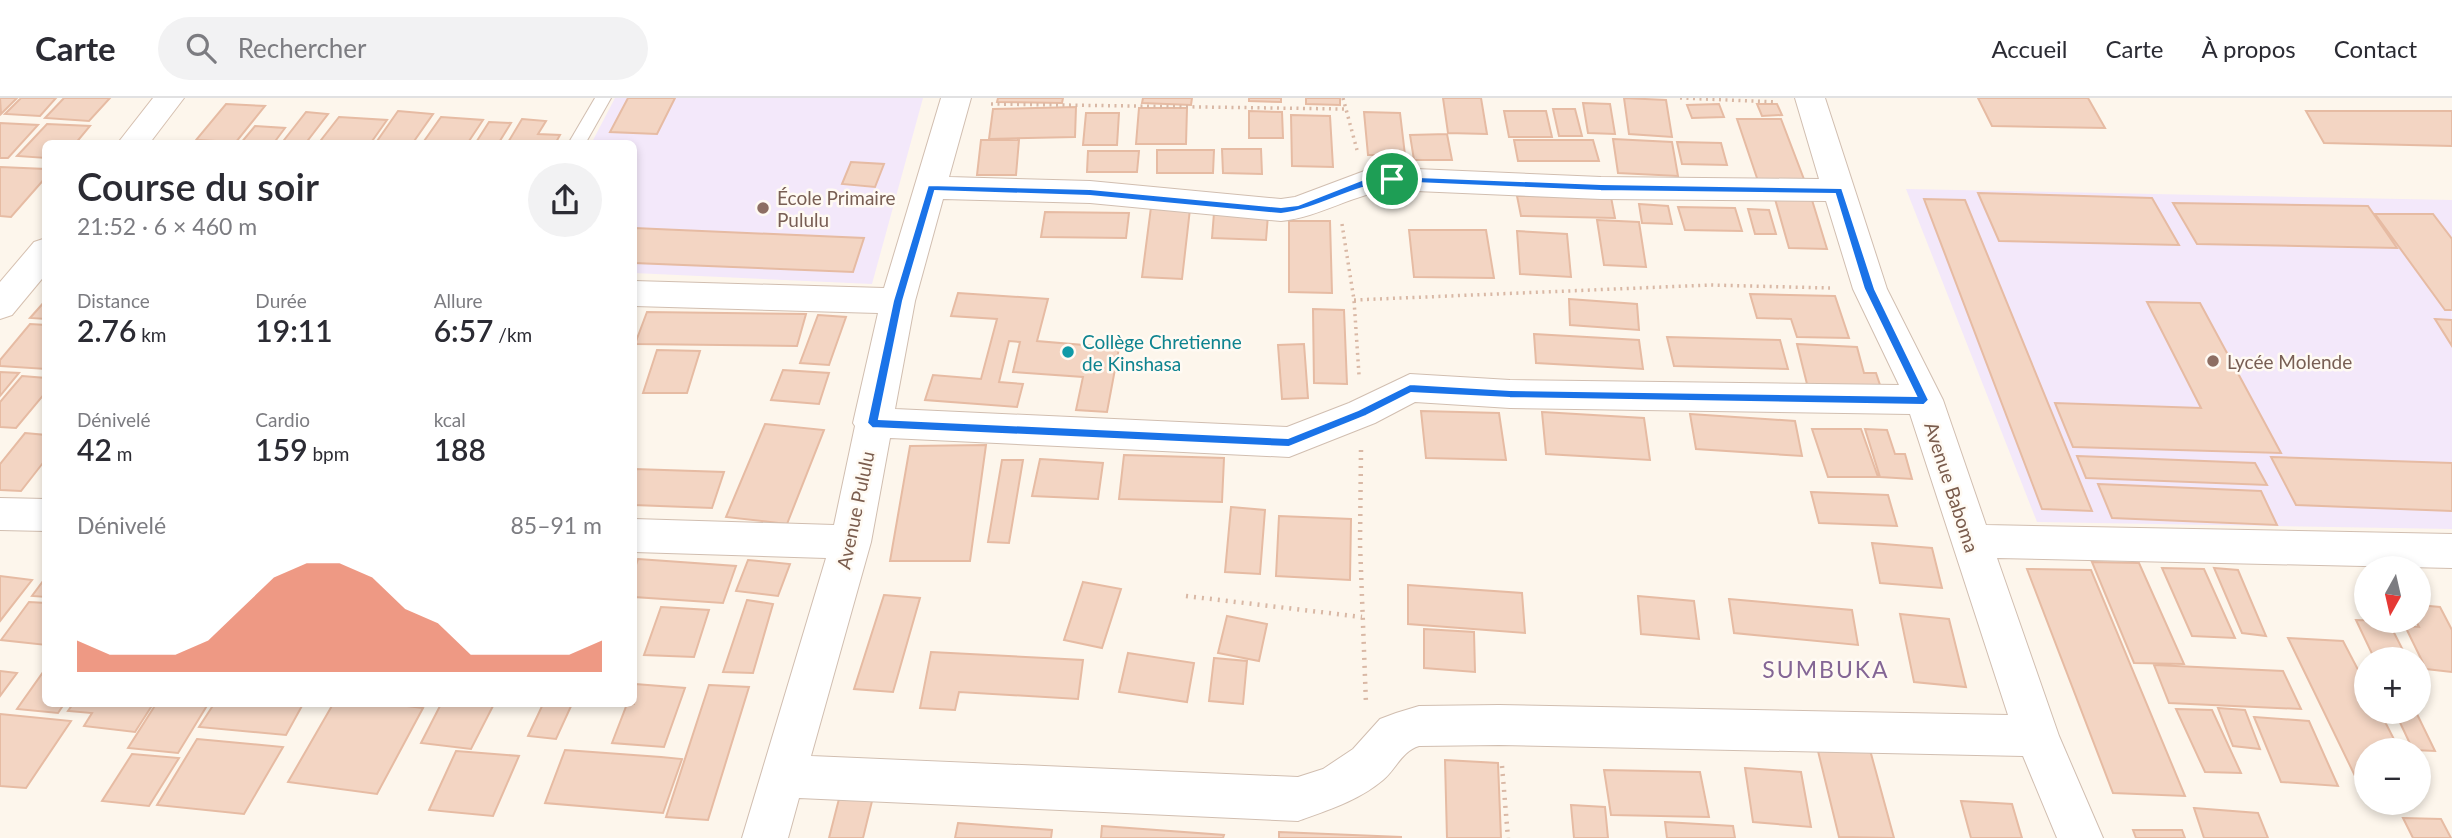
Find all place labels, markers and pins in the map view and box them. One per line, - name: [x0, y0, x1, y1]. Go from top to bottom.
- pin: [1362, 149, 1422, 209]
- place label: École Primaire Pululu: [777, 186, 895, 231]
- marker: École Primaire Pululu: [755, 200, 771, 216]
- place label: Collège Chretienne de Kinshasa: [1082, 330, 1242, 375]
- marker: Collège Chretienne de Kinshasa: [1060, 344, 1076, 360]
- place label: Lycée Molende: [2227, 350, 2352, 373]
- marker: Lycée Molende: [2205, 353, 2221, 369]

